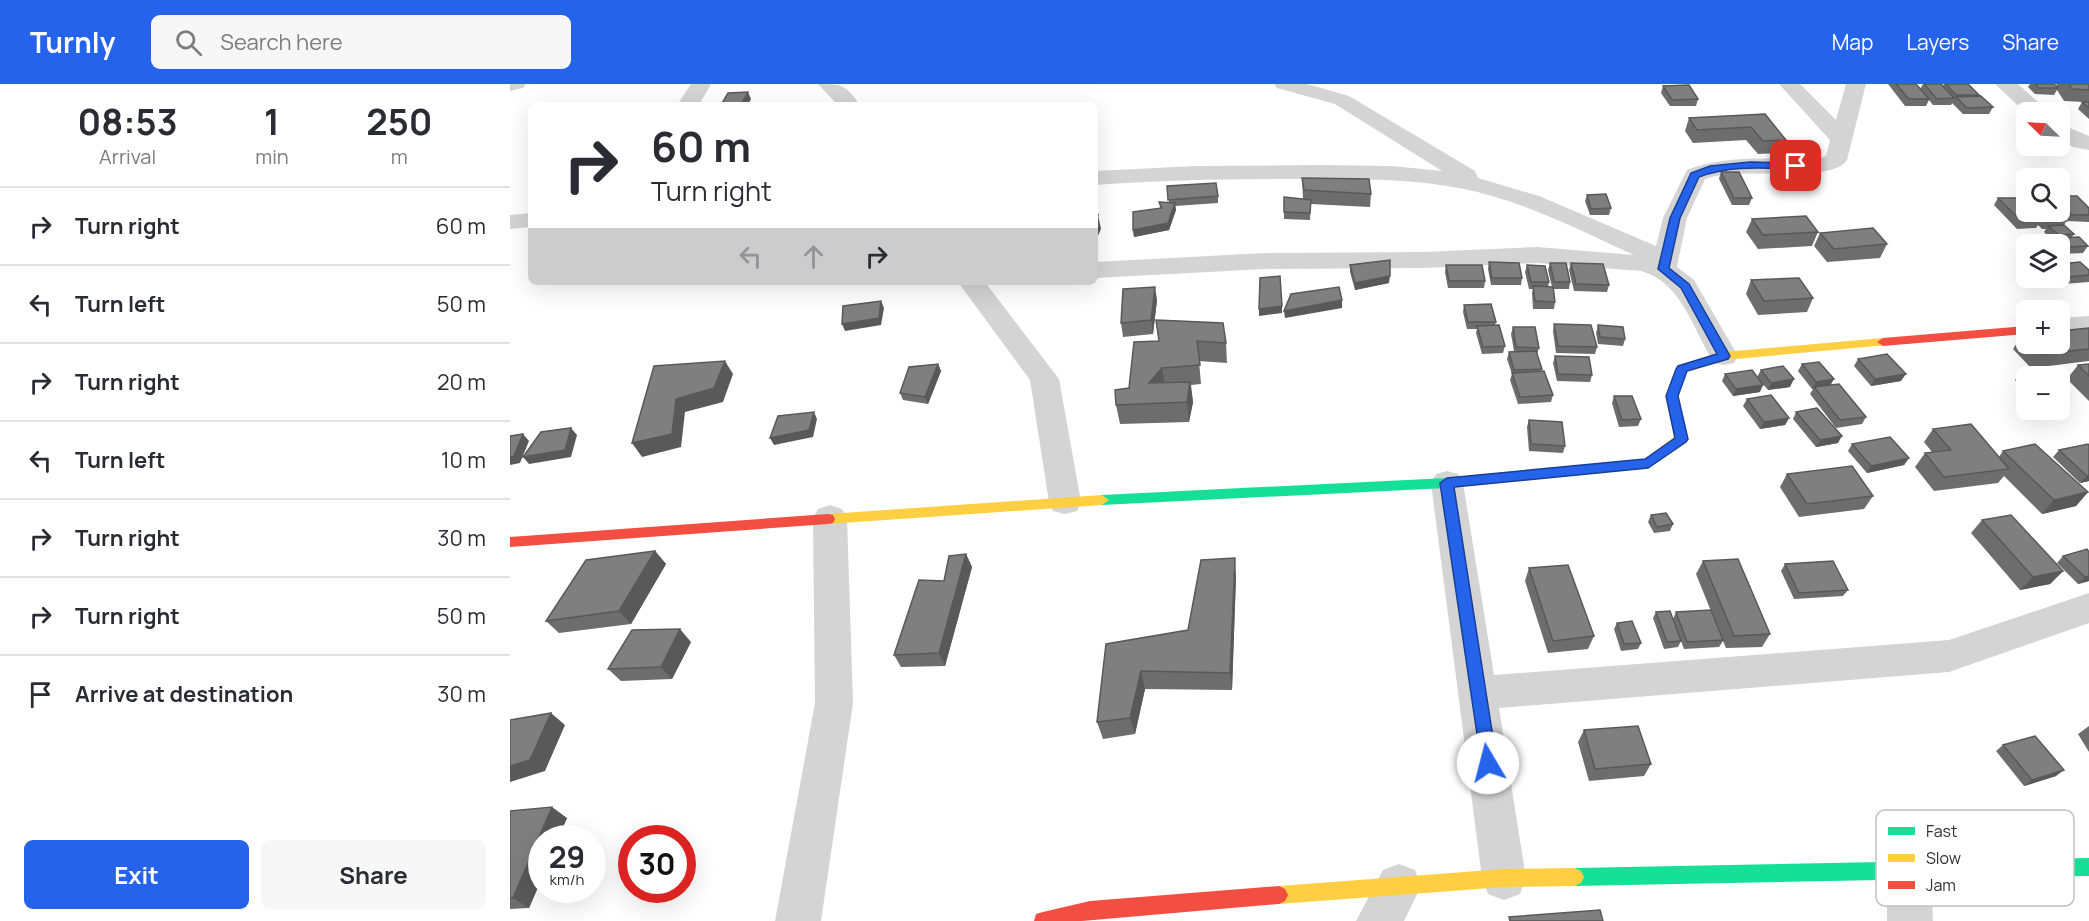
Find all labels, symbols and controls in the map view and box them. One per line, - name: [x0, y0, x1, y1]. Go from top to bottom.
- search box: [151, 15, 571, 69]
- text: Turnly: [30, 23, 115, 61]
- icon: search: [172, 26, 205, 59]
- text: Search here: [220, 27, 343, 57]
- text: Map: [1832, 28, 1873, 56]
- text: Layers: [1906, 28, 1969, 56]
- text: Share: [2002, 28, 2059, 56]
- text: 08:53: [78, 97, 178, 146]
- text: 1: [264, 97, 280, 146]
- text: 250: [366, 97, 432, 146]
- north arrow: [2016, 102, 2070, 156]
- map controls: [2016, 102, 2070, 420]
- text: 60 m: [651, 117, 751, 175]
- icon: right: [552, 126, 630, 204]
- pin: [1770, 140, 1821, 191]
- text: Arrival: [99, 143, 156, 170]
- text: min: [255, 143, 289, 170]
- text: m: [391, 143, 408, 170]
- icon: arrive: [1779, 149, 1812, 182]
- button: search: [2016, 168, 2070, 222]
- text: Turn right: [651, 172, 772, 209]
- icon: right: [24, 210, 57, 243]
- text: Turn right: [75, 211, 180, 241]
- text: 60 m: [436, 211, 486, 241]
- button: layers: [2016, 234, 2070, 288]
- icon: left: [734, 240, 767, 273]
- icon: ahead: [797, 240, 830, 273]
- icon: right: [860, 240, 893, 273]
- icon: left: [24, 288, 57, 321]
- text: Turn left: [75, 289, 165, 319]
- text: 50 m: [437, 289, 486, 319]
- button: +: [2016, 300, 2070, 354]
- icon: right: [24, 366, 57, 399]
- button: −: [2016, 366, 2070, 420]
- text: Turn right: [75, 367, 180, 397]
- text: 20 m: [437, 367, 486, 397]
- icon: left: [24, 444, 57, 477]
- text: Turn left: [75, 445, 165, 475]
- text: 10 m: [441, 445, 486, 475]
- icon: right: [24, 522, 57, 555]
- text: Turn right: [75, 523, 180, 553]
- text: 30 m: [437, 523, 486, 553]
- icon: right: [24, 600, 57, 633]
- text: Turn right: [75, 601, 180, 631]
- text: 50 m: [437, 601, 486, 631]
- icon: arrive: [24, 678, 57, 711]
- text: Arrive at destination: [75, 679, 293, 709]
- text: 30 m: [437, 679, 486, 709]
- position arrow: [1456, 731, 1520, 795]
- legend: [1876, 810, 2074, 906]
- text: Fast: [1926, 820, 1957, 842]
- speed limit sign: 30: [618, 825, 696, 903]
- text: 29: [549, 836, 585, 877]
- button: Exit: [24, 840, 249, 909]
- button: Share: [261, 840, 486, 909]
- text: Slow: [1926, 847, 1961, 869]
- text: km/h: [550, 869, 584, 890]
- text: Jam: [1926, 874, 1956, 896]

